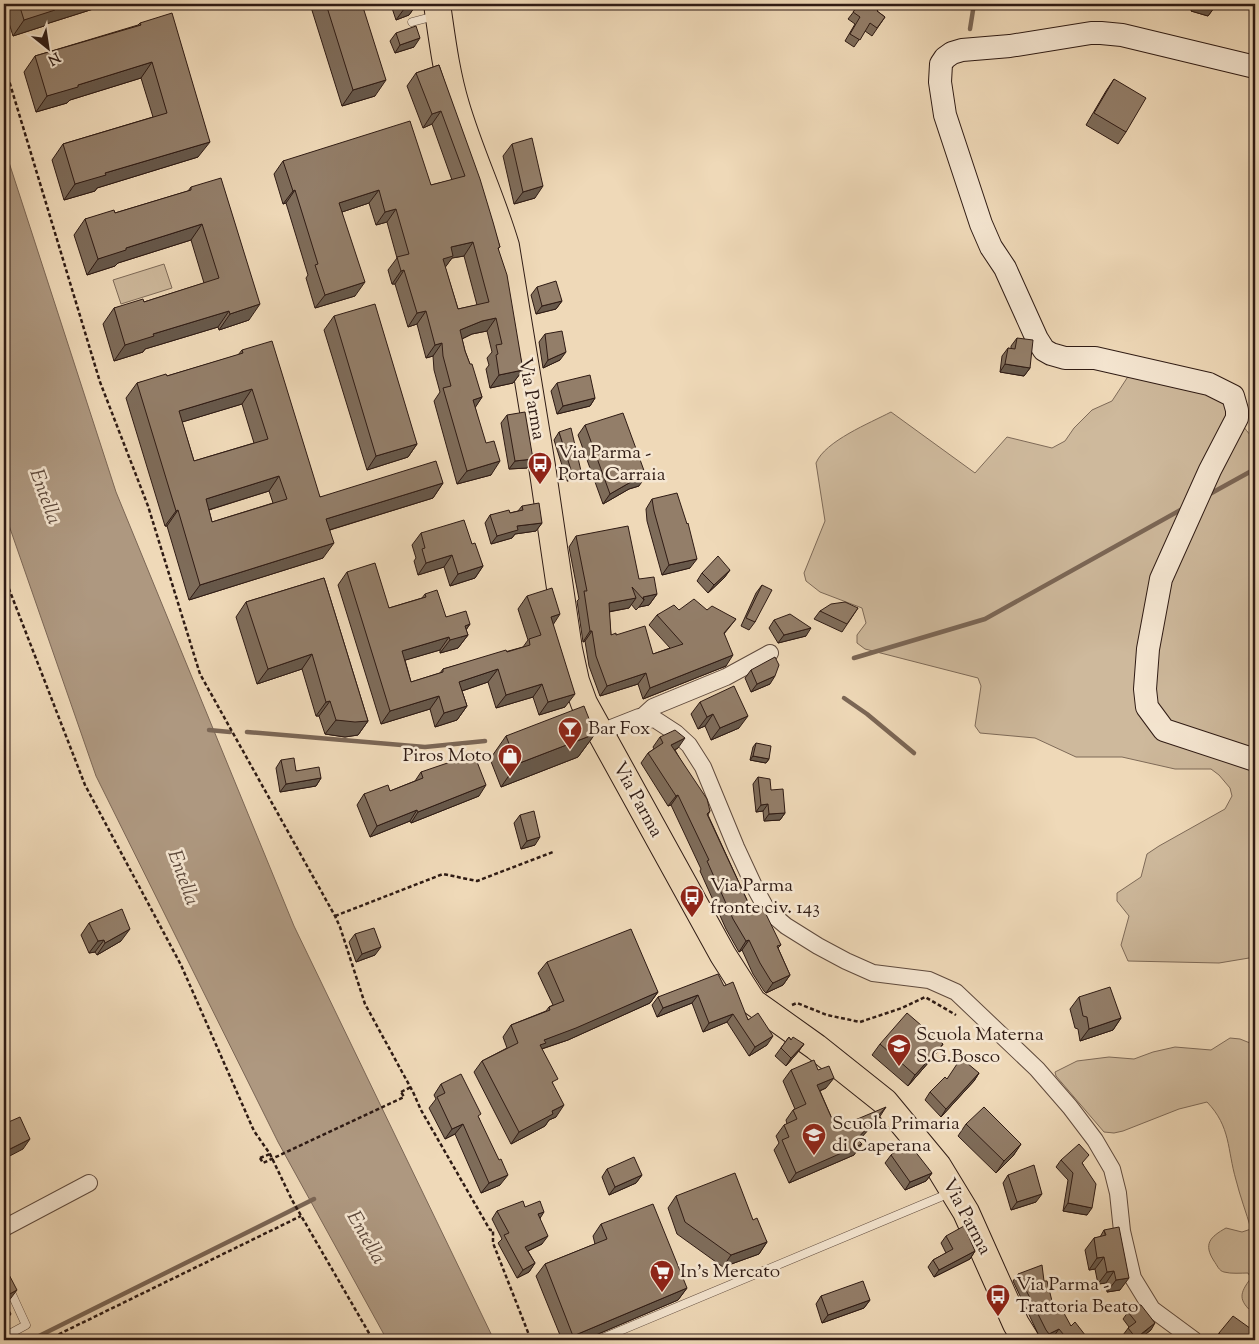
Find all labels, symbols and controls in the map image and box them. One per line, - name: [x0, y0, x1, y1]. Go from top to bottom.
- north arrow: [22, 22, 72, 72]
- text: N: [44, 46, 63, 69]
- street label: Via Parma: [511, 356, 552, 442]
- place label: Via Parma - Porta Carraia: [558, 440, 666, 489]
- bus stop icon: Via Parma - Porta Carraia: [527, 451, 553, 485]
- water label: Entella: [21, 465, 67, 529]
- bar icon: Bar Fox: [557, 716, 583, 750]
- place label: Bar Fox: [588, 716, 651, 743]
- place label: Piros Moto: [403, 743, 492, 770]
- shop icon: Piros Moto: [497, 743, 523, 777]
- street label: Via Parma: [605, 757, 669, 843]
- water label: Entella: [159, 846, 205, 910]
- place label: Via Parma fronte civ. 143: [710, 873, 820, 922]
- bus stop icon: Via Parma fronte civ. 143: [679, 884, 705, 918]
- place label: Scuola Materna S.G.Bosco: [916, 1022, 1044, 1071]
- school or university icon: Scuola Materna S.G.Bosco: [886, 1033, 912, 1067]
- place label: Scuola Primaria di Caperana: [832, 1111, 960, 1160]
- school or university icon: Scuola Primaria di Caperana: [801, 1122, 827, 1156]
- street label: Via Parma: [935, 1174, 998, 1260]
- water label: Entella: [338, 1206, 392, 1270]
- supermarket icon: In's Mercato: [649, 1259, 675, 1293]
- place label: In's Mercato: [680, 1259, 780, 1286]
- place label: Via Parma - Trattoria Beato: [1016, 1272, 1138, 1321]
- bus stop icon: Via Parma - Trattoria Beato: [985, 1283, 1011, 1317]

